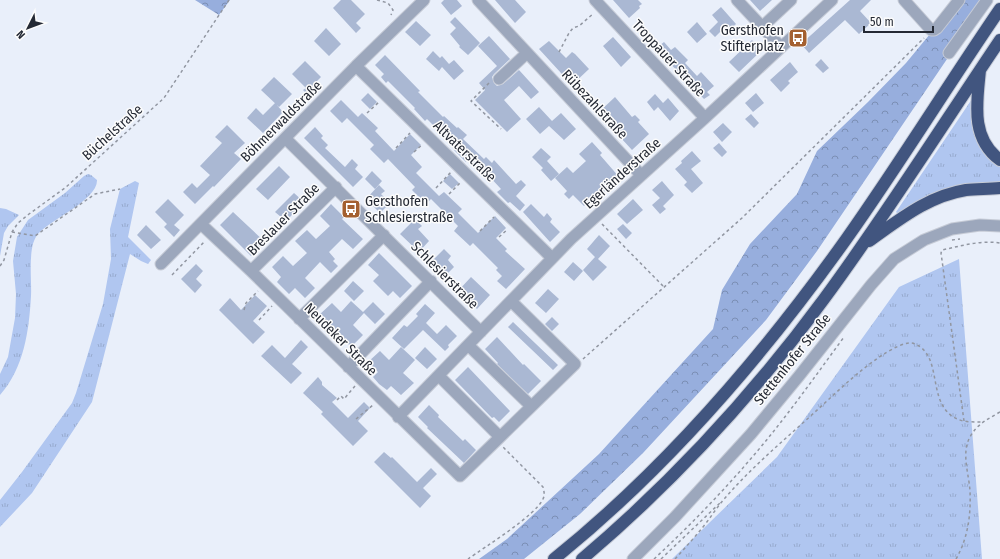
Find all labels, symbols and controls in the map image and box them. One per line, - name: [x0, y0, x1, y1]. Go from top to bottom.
- north arrow: [8, 8, 48, 48]
- scale bar: [864, 8, 933, 34]
- text: 50 m: [870, 15, 894, 29]
- street label: Troppauer Straße: [629, 16, 709, 100]
- place label: Gersthofen Stifterplatz: [720, 22, 784, 55]
- bus stop icon: Gersthofen Stifterplatz: [787, 27, 809, 49]
- text: N: [14, 28, 28, 41]
- street label: Rübezahlstraße: [558, 66, 631, 143]
- street label: Böhmerwaldstraße: [237, 77, 326, 166]
- street label: Büchelstraße: [79, 101, 146, 164]
- street label: Altvaterstraße: [430, 117, 500, 186]
- street label: Egerländerstraße: [580, 134, 664, 212]
- street label: Breslauer Straße: [244, 180, 323, 259]
- place label: Gersthofen Schlesierstraße: [365, 193, 453, 226]
- bus stop icon: Gersthofen Schlesierstraße: [340, 198, 362, 220]
- street label: Schlesierstraße: [407, 238, 482, 313]
- street label: Neudeker Straße: [301, 299, 381, 379]
- street label: Stettenhofer Straße: [750, 310, 835, 408]

